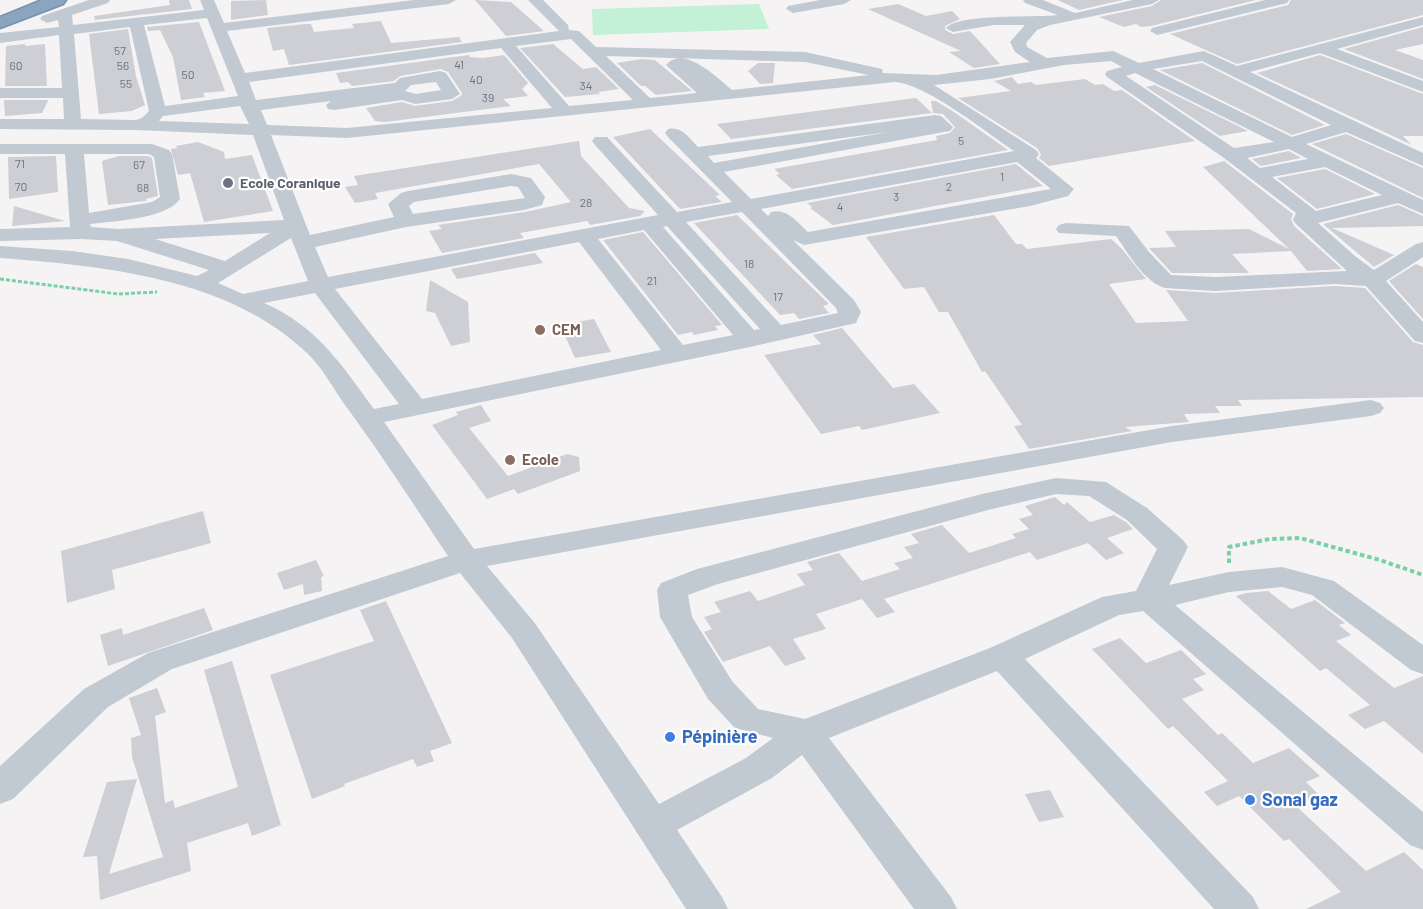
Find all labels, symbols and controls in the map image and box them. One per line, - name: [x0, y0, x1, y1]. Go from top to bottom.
- house number: 57: [114, 44, 126, 58]
- house number: 41: [454, 58, 464, 72]
- house number: 60: [10, 59, 22, 73]
- house number: 56: [117, 59, 129, 73]
- house number: 50: [182, 68, 194, 82]
- house number: 40: [469, 73, 483, 87]
- house number: 55: [120, 77, 132, 91]
- house number: 34: [580, 79, 592, 93]
- house number: 39: [482, 91, 494, 105]
- house number: 5: [958, 134, 964, 148]
- house number: 71: [15, 157, 25, 171]
- house number: 67: [133, 158, 145, 172]
- house number: 1: [1000, 170, 1004, 184]
- place label: Ecole Coranique: [240, 175, 341, 191]
- marker: Ecole Coranique: [221, 176, 235, 190]
- house number: 70: [15, 180, 27, 194]
- house number: 2: [946, 180, 952, 194]
- house number: 68: [137, 181, 149, 195]
- house number: 3: [893, 190, 899, 204]
- house number: 28: [580, 196, 592, 210]
- house number: 4: [837, 200, 843, 214]
- house number: 18: [744, 257, 754, 271]
- house number: 21: [647, 274, 657, 288]
- house number: 17: [773, 290, 783, 304]
- place label: CEM: [552, 321, 581, 339]
- marker: CEM: [533, 323, 547, 337]
- place label: Ecole: [522, 451, 559, 469]
- marker: Ecole: [503, 453, 517, 467]
- place label: Pépinière: [682, 726, 758, 748]
- marker: Pépinière: [663, 730, 677, 744]
- place label: Sonal gaz: [1262, 789, 1338, 811]
- marker: Sonal gaz: [1243, 793, 1257, 807]

